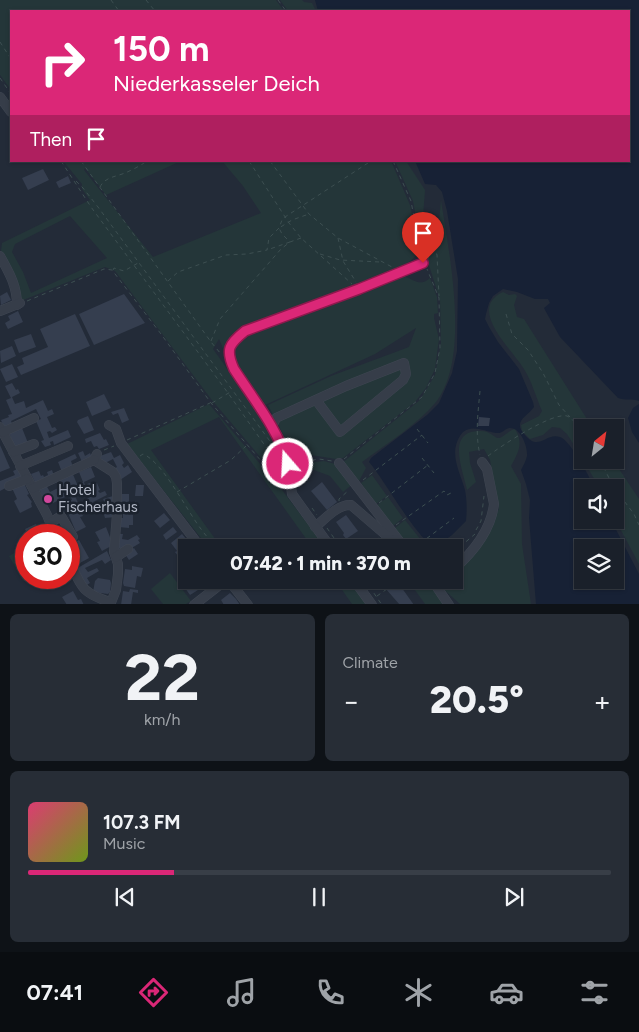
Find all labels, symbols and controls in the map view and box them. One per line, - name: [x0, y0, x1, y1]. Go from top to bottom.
- text: 150 m: [113, 28, 210, 70]
- icon: right: [30, 30, 95, 95]
- text: Niederkasseler Deich: [113, 70, 320, 97]
- icon: arrive: [82, 125, 110, 153]
- text: Then: [30, 128, 72, 151]
- pin: [402, 212, 444, 263]
- icon: arrive: [409, 219, 437, 247]
- north arrow: [574, 419, 624, 469]
- map controls: [574, 419, 624, 589]
- position arrow: [261, 437, 313, 489]
- button: sound: [574, 479, 624, 529]
- place label: Hotel Fischerhaus: [58, 481, 138, 516]
- marker: Hotel Fischerhaus: [42, 493, 54, 505]
- speed limit sign: 30: [15, 524, 80, 589]
- button: layers: [574, 539, 624, 589]
- text: 07:42 · 1 min · 370 m: [230, 552, 411, 575]
- text: 22: [125, 638, 200, 716]
- text: Climate: [343, 653, 398, 672]
- text: 20.5°: [430, 677, 524, 723]
- text: −: [343, 684, 360, 718]
- text: +: [594, 684, 611, 718]
- text: km/h: [144, 710, 181, 729]
- text: 107.3 FM: [103, 811, 181, 834]
- text: Music: [103, 834, 145, 853]
- icon: previous: [111, 883, 139, 911]
- icon: pause: [305, 883, 333, 911]
- icon: next: [500, 883, 528, 911]
- icon: directions: [136, 975, 171, 1010]
- icon: music: [224, 975, 259, 1010]
- icon: phone: [313, 975, 348, 1010]
- icon: climate: [401, 975, 436, 1010]
- icon: car: [489, 975, 524, 1010]
- icon: filters: [577, 975, 612, 1010]
- text: 07:41: [27, 979, 83, 1006]

